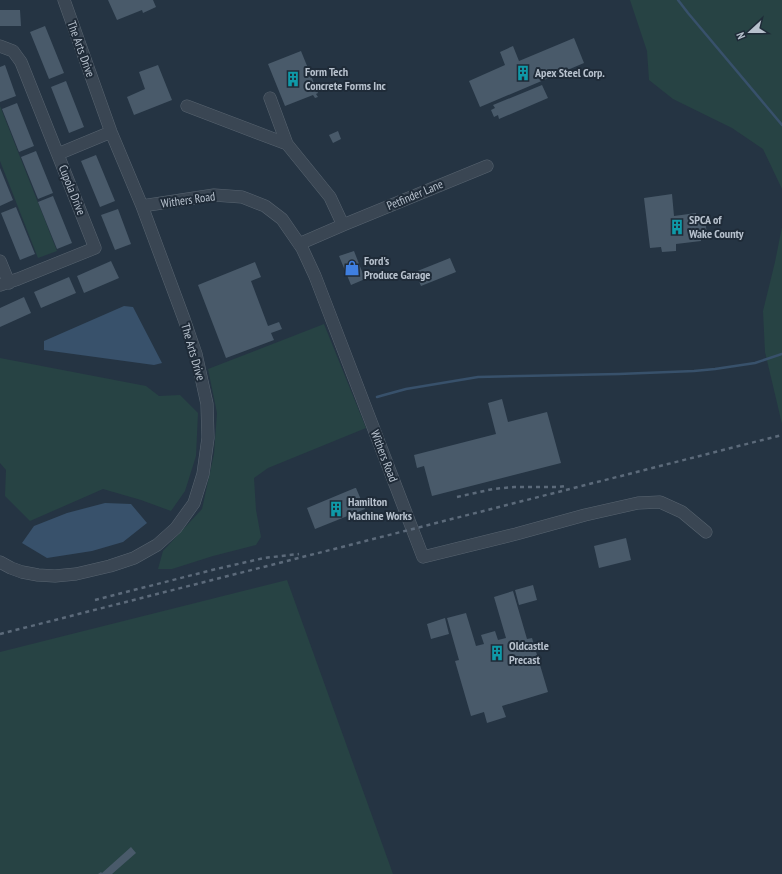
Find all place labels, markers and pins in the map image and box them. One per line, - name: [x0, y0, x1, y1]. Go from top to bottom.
- place label: Form Tech Concrete Forms Inc: [305, 64, 387, 93]
- building icon: Apex Steel Corp.: [514, 64, 532, 82]
- place label: Apex Steel Corp.: [534, 65, 605, 80]
- building icon: Form Tech Concrete Forms Inc: [284, 70, 302, 88]
- place label: SPCA of Wake County: [688, 212, 744, 241]
- building icon: SPCA of Wake County: [668, 218, 686, 236]
- place label: Ford's Produce Garage: [364, 253, 430, 282]
- shop icon: Ford's Produce Garage: [343, 259, 361, 277]
- place label: Hamilton Machine Works: [348, 494, 412, 523]
- building icon: Hamilton Machine Works: [327, 500, 345, 518]
- place label: Oldcastle Precast: [509, 638, 549, 667]
- building icon: Oldcastle Precast: [488, 644, 506, 662]

